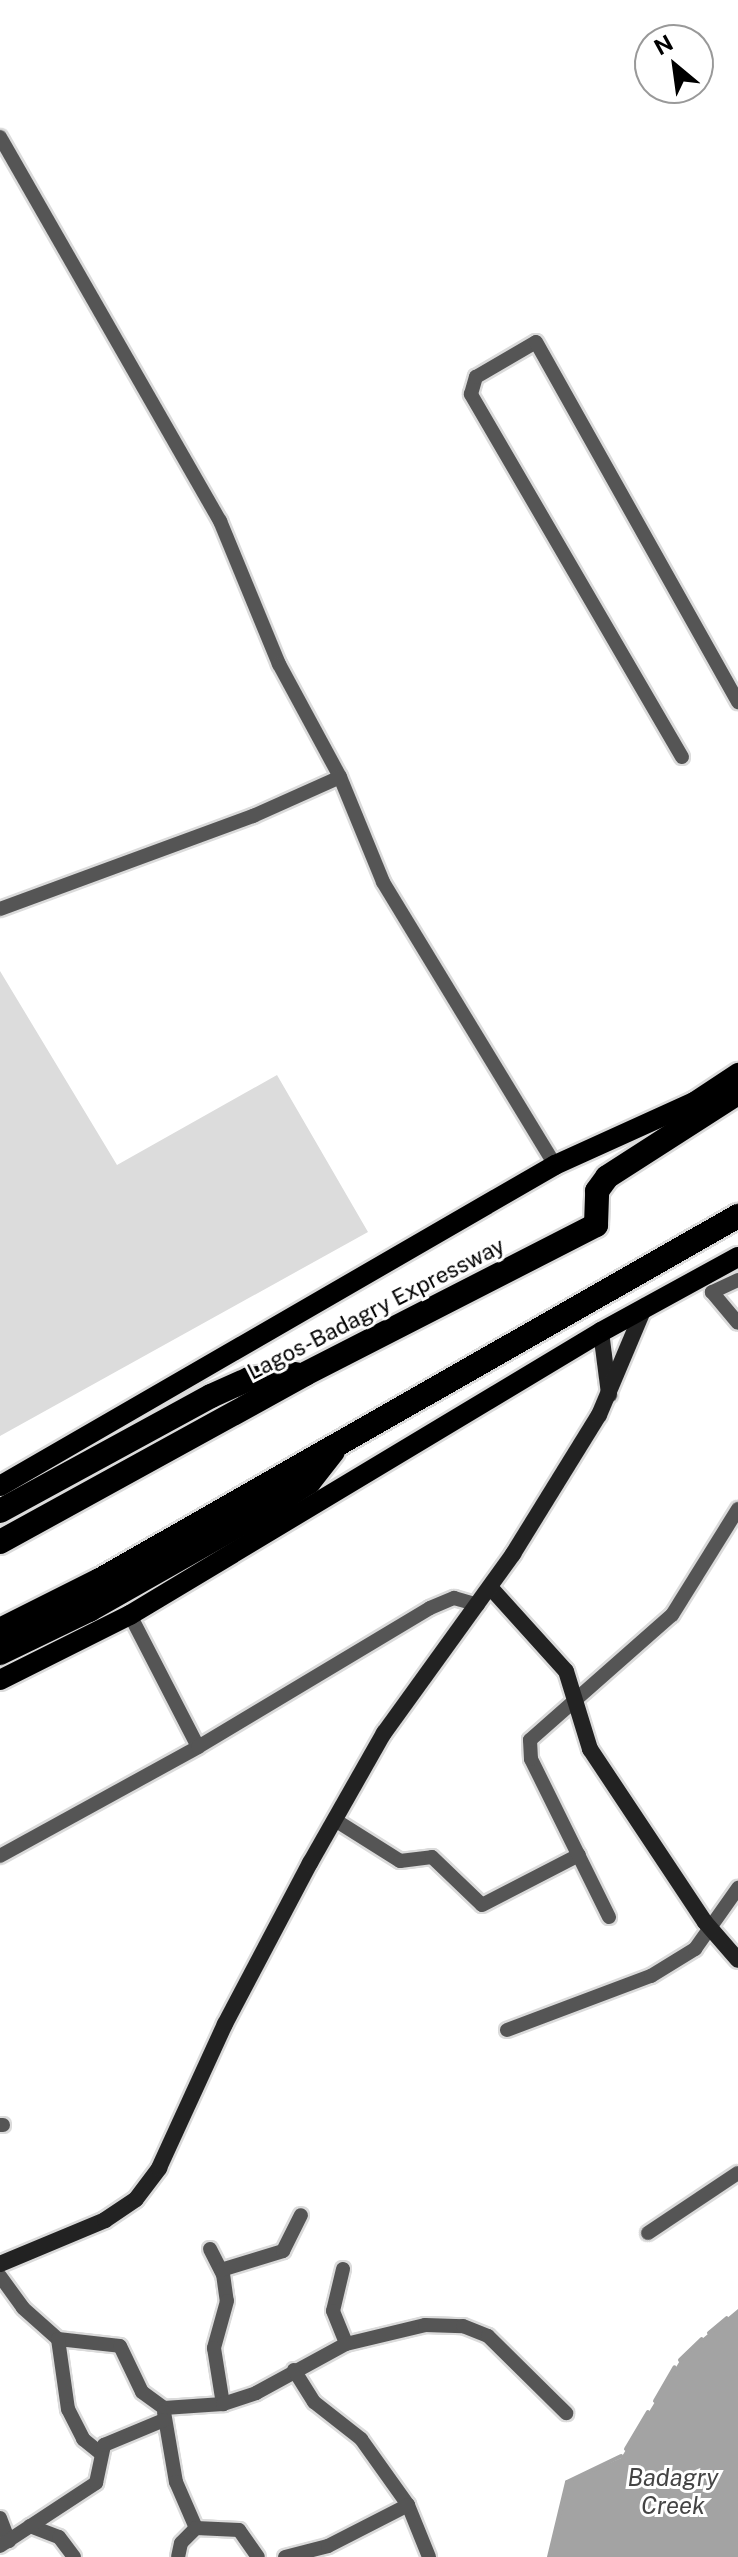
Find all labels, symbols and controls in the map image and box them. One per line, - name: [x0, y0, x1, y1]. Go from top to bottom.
- north arrow: [634, 24, 714, 104]
- text: N: [650, 29, 677, 60]
- street label: Lagos-Badagry Expressway: [243, 1233, 509, 1385]
- water label: Badagry Creek: [628, 2464, 718, 2520]

